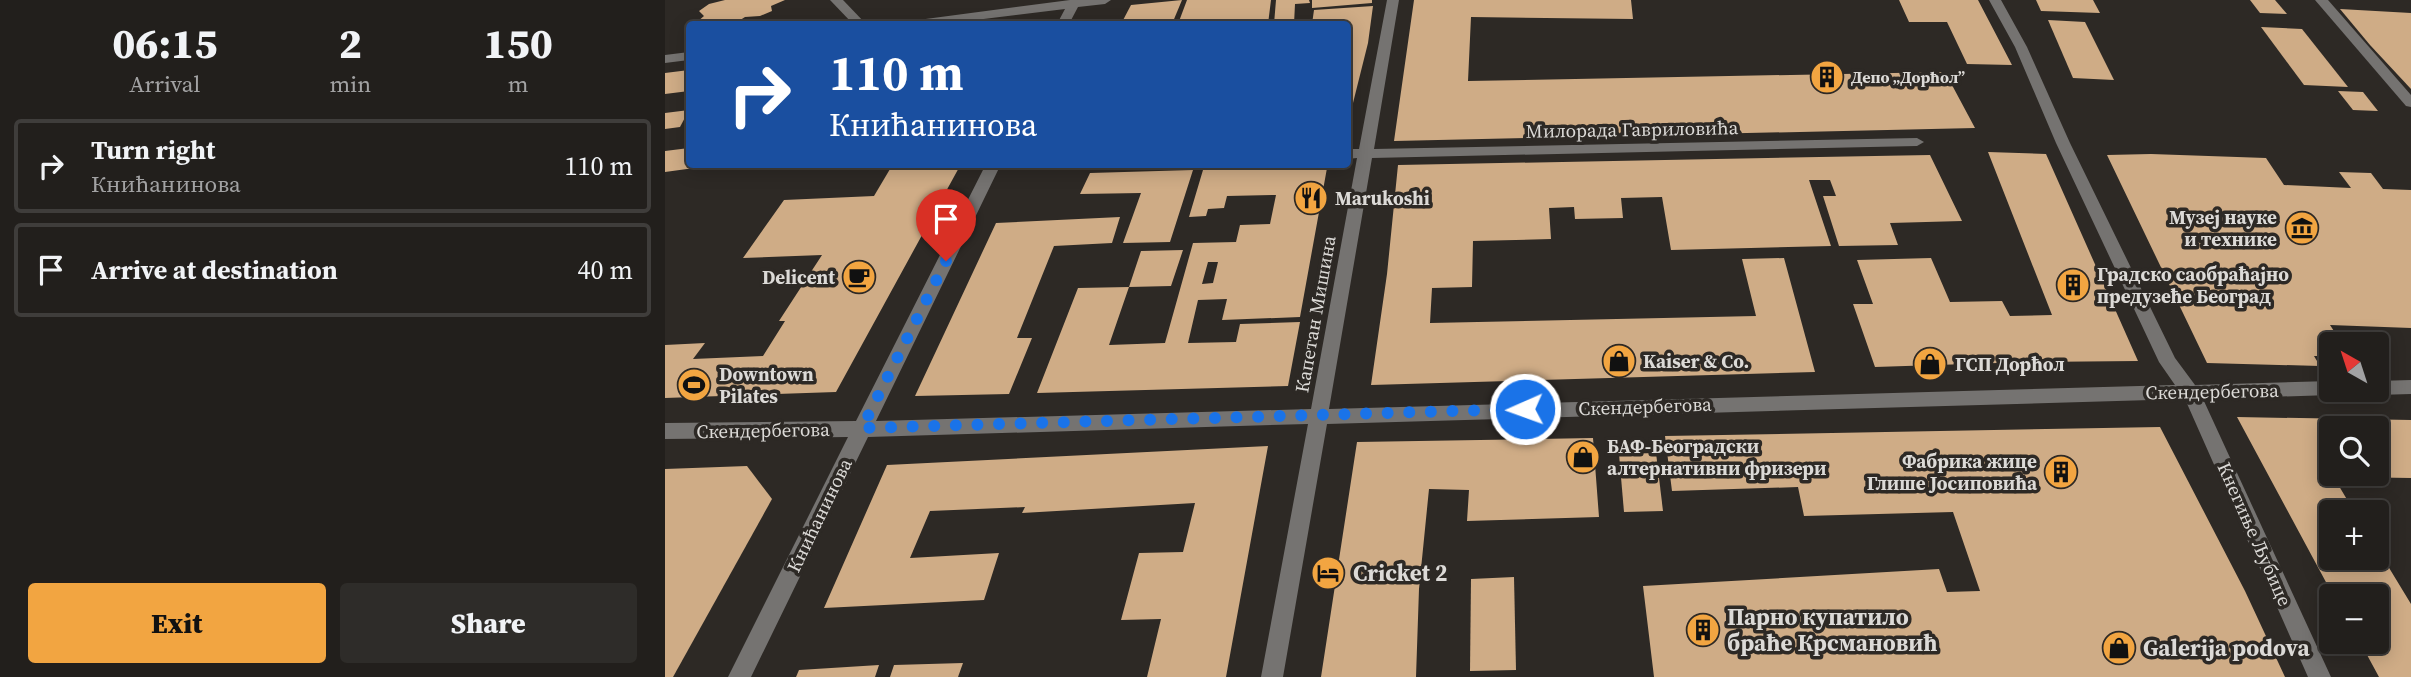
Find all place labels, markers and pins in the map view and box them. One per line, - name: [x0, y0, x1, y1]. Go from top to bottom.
- building icon: Депо „Дорћол”: [1808, 58, 1846, 96]
- place label: Депо „Дорћол”: [1851, 66, 1965, 88]
- restaurant icon: Marukoshi: [1292, 179, 1330, 217]
- place label: Marukoshi: [1335, 185, 1430, 211]
- pin: [916, 189, 976, 261]
- place label: Музеј науке и технике: [2169, 204, 2277, 252]
- museum icon: Музеј науке и технике: [2283, 209, 2321, 247]
- cafe icon: Delicent: [840, 258, 878, 296]
- place label: Градско саобраћајно предузеће Београд: [2097, 261, 2289, 309]
- place label: Delicent: [762, 264, 835, 290]
- building icon: Градско саобраћајно предузеће Београд: [2054, 266, 2092, 304]
- shop icon: Kaiser & Co.: [1600, 342, 1638, 380]
- shop icon: ГСП Дорћол: [1911, 345, 1949, 383]
- place label: Kaiser & Co.: [1643, 348, 1749, 374]
- place label: ГСП Дорћол: [1955, 351, 2065, 377]
- place label: Downtown Pilates: [719, 361, 814, 409]
- sports icon: Downtown Pilates: [675, 366, 713, 404]
- place label: БАФ-Београдски алтернативни фризери: [1607, 433, 1826, 481]
- shop icon: БАФ-Београдски алтернативни фризери: [1564, 438, 1602, 476]
- place label: Фабрика жице Глише Јосиповића: [1867, 448, 2038, 496]
- building icon: Фабрика жице Глише Јосиповића: [2042, 453, 2080, 491]
- hotel icon: Cricket 2: [1309, 554, 1347, 592]
- place label: Cricket 2: [1353, 557, 1447, 589]
- place label: Парно купатило браће Крсмановић: [1727, 601, 1938, 659]
- building icon: Парно купатило браће Крсмановић: [1684, 611, 1722, 649]
- shop icon: Galerija podova: [2100, 629, 2138, 667]
- place label: Galerija podova: [2143, 632, 2310, 664]

